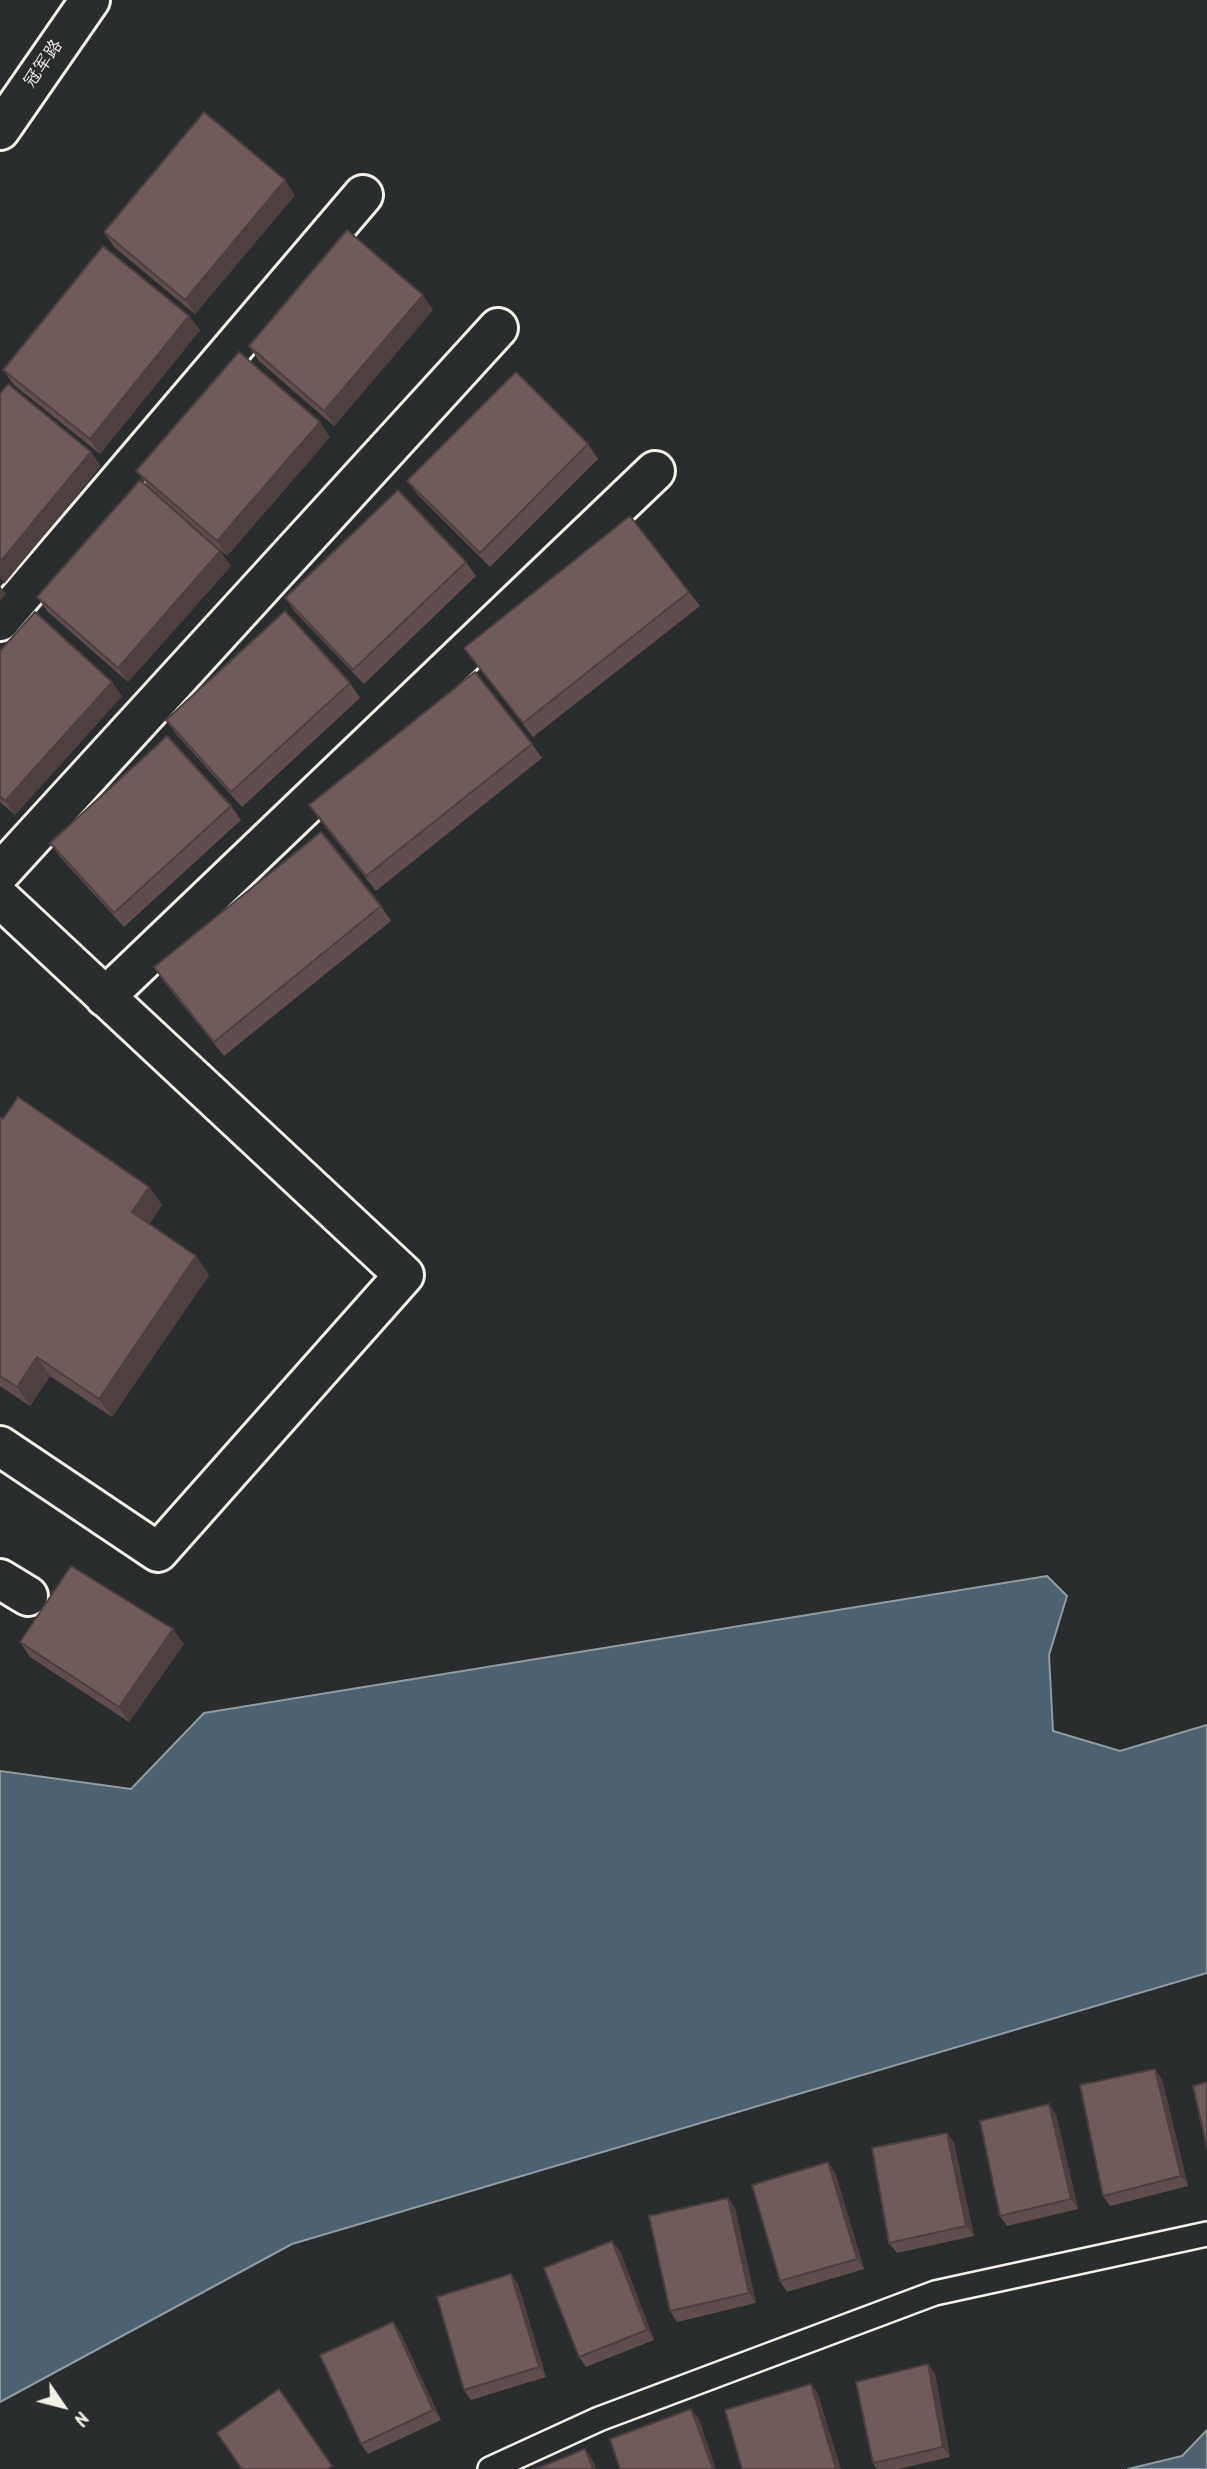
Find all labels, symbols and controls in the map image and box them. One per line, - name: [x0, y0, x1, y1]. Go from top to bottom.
- street label: 冠军路: [21, 37, 69, 93]
- north arrow: [28, 2371, 98, 2441]
- text: N: [64, 2405, 96, 2432]

